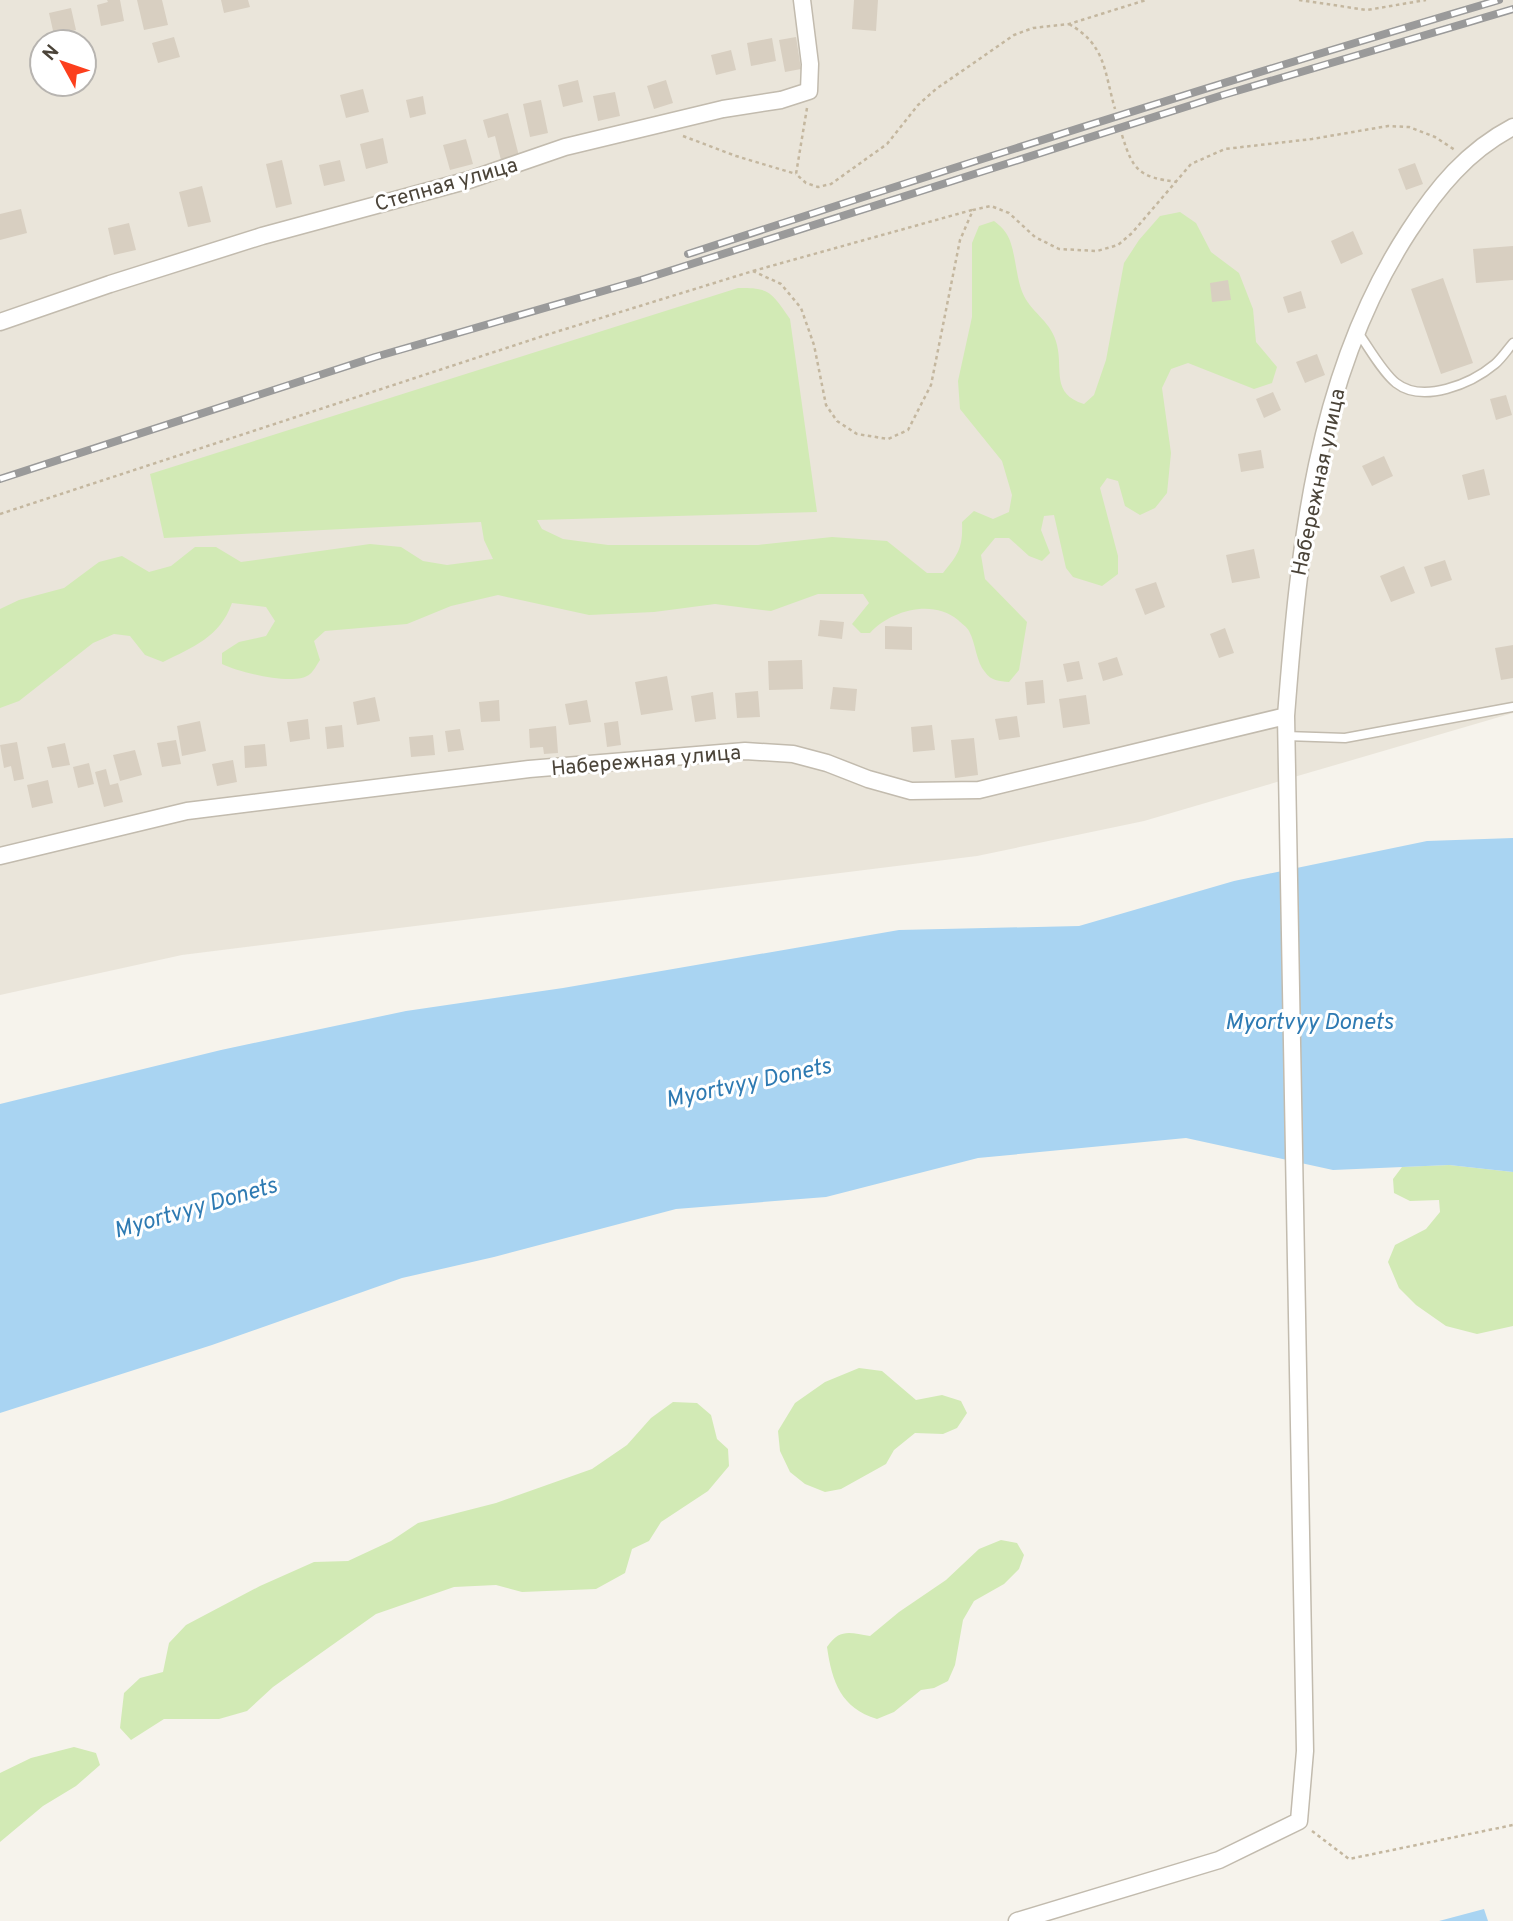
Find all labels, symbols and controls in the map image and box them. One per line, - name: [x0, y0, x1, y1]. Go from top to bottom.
- north arrow: [28, 28, 98, 98]
- text: N: [38, 40, 65, 66]
- street label: Степная улица: [372, 152, 521, 219]
- street label: Набережная улица: [1286, 386, 1352, 578]
- street label: Набережная улица: [550, 740, 742, 783]
- water label: Myortvyy Donets: [1225, 1009, 1394, 1038]
- water label: Myortvyy Donets: [663, 1053, 835, 1116]
- water label: Myortvyy Donets: [111, 1172, 281, 1247]

